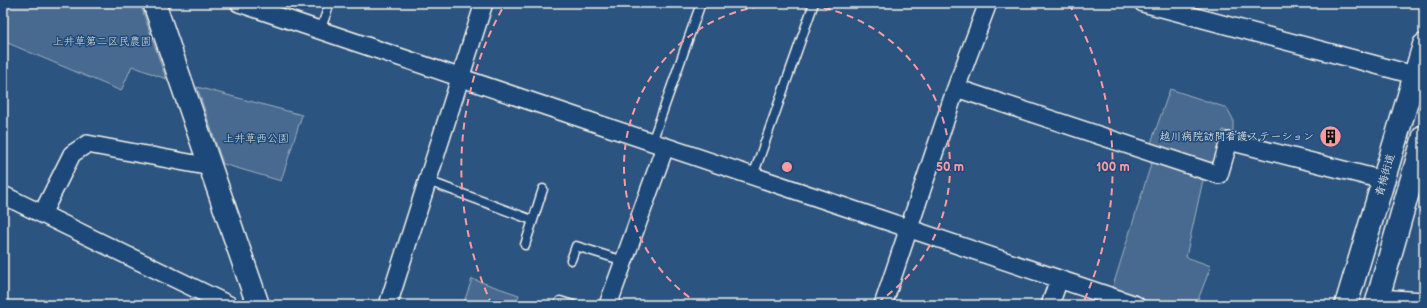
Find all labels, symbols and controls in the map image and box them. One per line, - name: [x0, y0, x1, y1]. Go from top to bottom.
- park label: 上井草第二区民農園: [53, 35, 152, 48]
- building icon: 越川病院訪問看護ステーション: [1317, 123, 1343, 149]
- place label: 越川病院訪問看護ステーション: [1160, 130, 1314, 143]
- park label: 上井草西公園: [223, 132, 289, 145]
- street label: 青梅街道: [1373, 152, 1397, 198]
- centre of rings: [780, 160, 794, 174]
- text: 50 m: [936, 160, 964, 175]
- text: 100 m: [1096, 160, 1130, 175]

